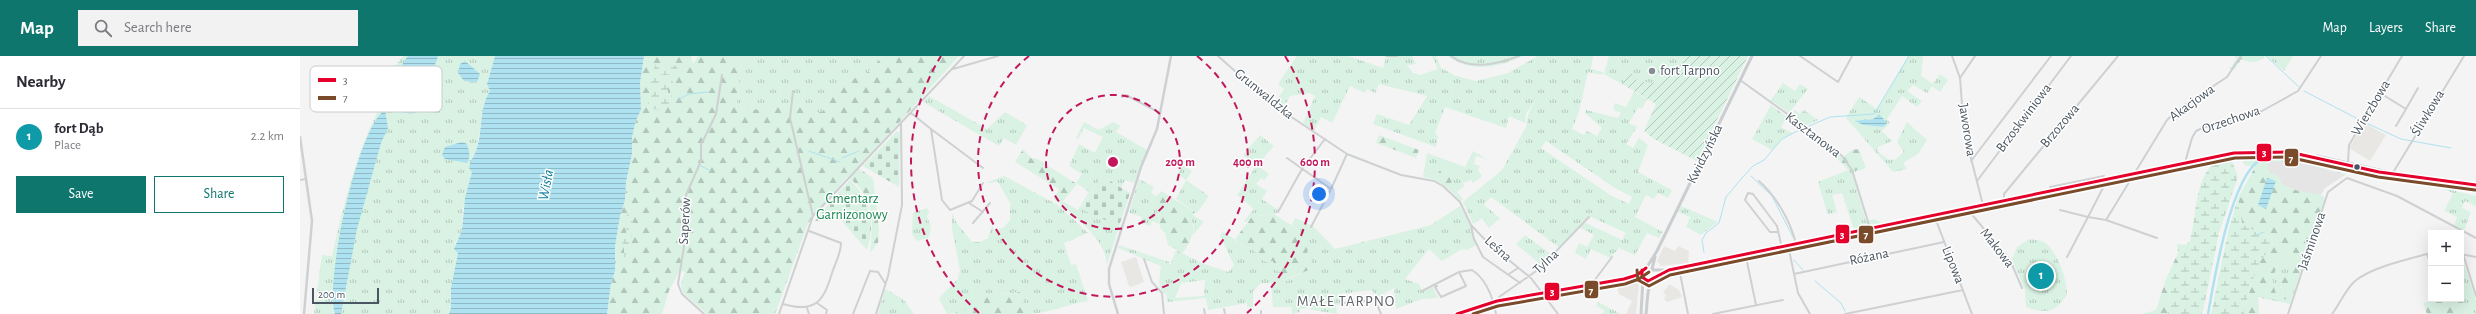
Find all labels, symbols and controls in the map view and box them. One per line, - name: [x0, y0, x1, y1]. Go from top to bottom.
- search box: [78, 10, 358, 46]
- icon: search: [92, 17, 114, 39]
- text: Map: [20, 19, 54, 38]
- text: Search here: [124, 20, 192, 35]
- text: Map: [2322, 21, 2347, 35]
- text: Layers: [2369, 21, 2403, 35]
- text: Share: [2425, 21, 2456, 35]
- place label: fort Tarpno: [1660, 64, 1720, 78]
- legend: [310, 66, 442, 112]
- street label: Grunwaldzka: [1232, 66, 1297, 122]
- marker: fort Tarpno: [1647, 66, 1657, 76]
- text: Nearby: [16, 73, 66, 90]
- text: 3: [343, 75, 348, 86]
- street label: Wierzbowa: [2349, 77, 2393, 138]
- street label: Brzoskwiniowa: [1994, 81, 2054, 155]
- street label: Akacjowa: [2167, 82, 2218, 124]
- street label: Śliwkowa: [2406, 85, 2447, 139]
- text: 7: [343, 93, 348, 104]
- street label: Brzozowa: [2038, 101, 2082, 150]
- street label: Jaworowa: [1956, 103, 1978, 158]
- street label: Orzechowa: [2200, 103, 2262, 136]
- street label: Kasztanowa: [1783, 110, 1844, 161]
- text: fort Dąb: [54, 121, 104, 136]
- street label: Kwidzyńska: [1685, 122, 1726, 186]
- text: 1: [27, 130, 31, 143]
- text: 2.2 km: [251, 130, 284, 143]
- text: Place: [54, 139, 81, 152]
- line badge: 3: [2256, 143, 2272, 162]
- text: 3: [2262, 147, 2267, 158]
- line badge: 7: [2284, 148, 2299, 167]
- text: 7: [2289, 153, 2294, 164]
- centre of rings: [1106, 155, 1120, 169]
- text: 200 m: [1165, 156, 1195, 168]
- text: 400 m: [1233, 156, 1263, 168]
- text: 600 m: [1300, 156, 1330, 168]
- unlabelled marker: [2352, 162, 2362, 172]
- water label: Wisła: [536, 168, 556, 202]
- button: Save: [16, 176, 146, 213]
- button: Share: [154, 176, 284, 213]
- your location: [1309, 184, 1329, 204]
- park label: Cmentarz Garnizonowy: [816, 192, 888, 222]
- street label: Saperów: [677, 197, 693, 245]
- street label: Jaśminowa: [2296, 210, 2329, 272]
- line badge: 3: [1835, 224, 1850, 244]
- line badge: 7: [1858, 225, 1874, 244]
- street label: Makowa: [1977, 226, 2017, 271]
- text: 3: [1840, 229, 1845, 240]
- text: 7: [1864, 229, 1869, 240]
- map controls: [2428, 230, 2464, 302]
- button: +: [2428, 230, 2464, 266]
- street label: Leśna: [1482, 233, 1515, 265]
- street label: Lipowa: [1939, 244, 1967, 286]
- street label: Różana: [1848, 246, 1890, 268]
- street label: Tylna: [1531, 247, 1562, 277]
- pin: 1: [2028, 261, 2054, 291]
- button: −: [2428, 266, 2464, 302]
- line badge: 7: [1584, 280, 1599, 299]
- line badge: 3: [1544, 282, 1560, 301]
- text: 7: [1589, 285, 1594, 296]
- scale bar: [312, 286, 379, 305]
- text: 3: [1550, 286, 1555, 297]
- text: 200 m: [318, 289, 345, 300]
- district label: MAŁE TARPNO: [1297, 294, 1395, 309]

